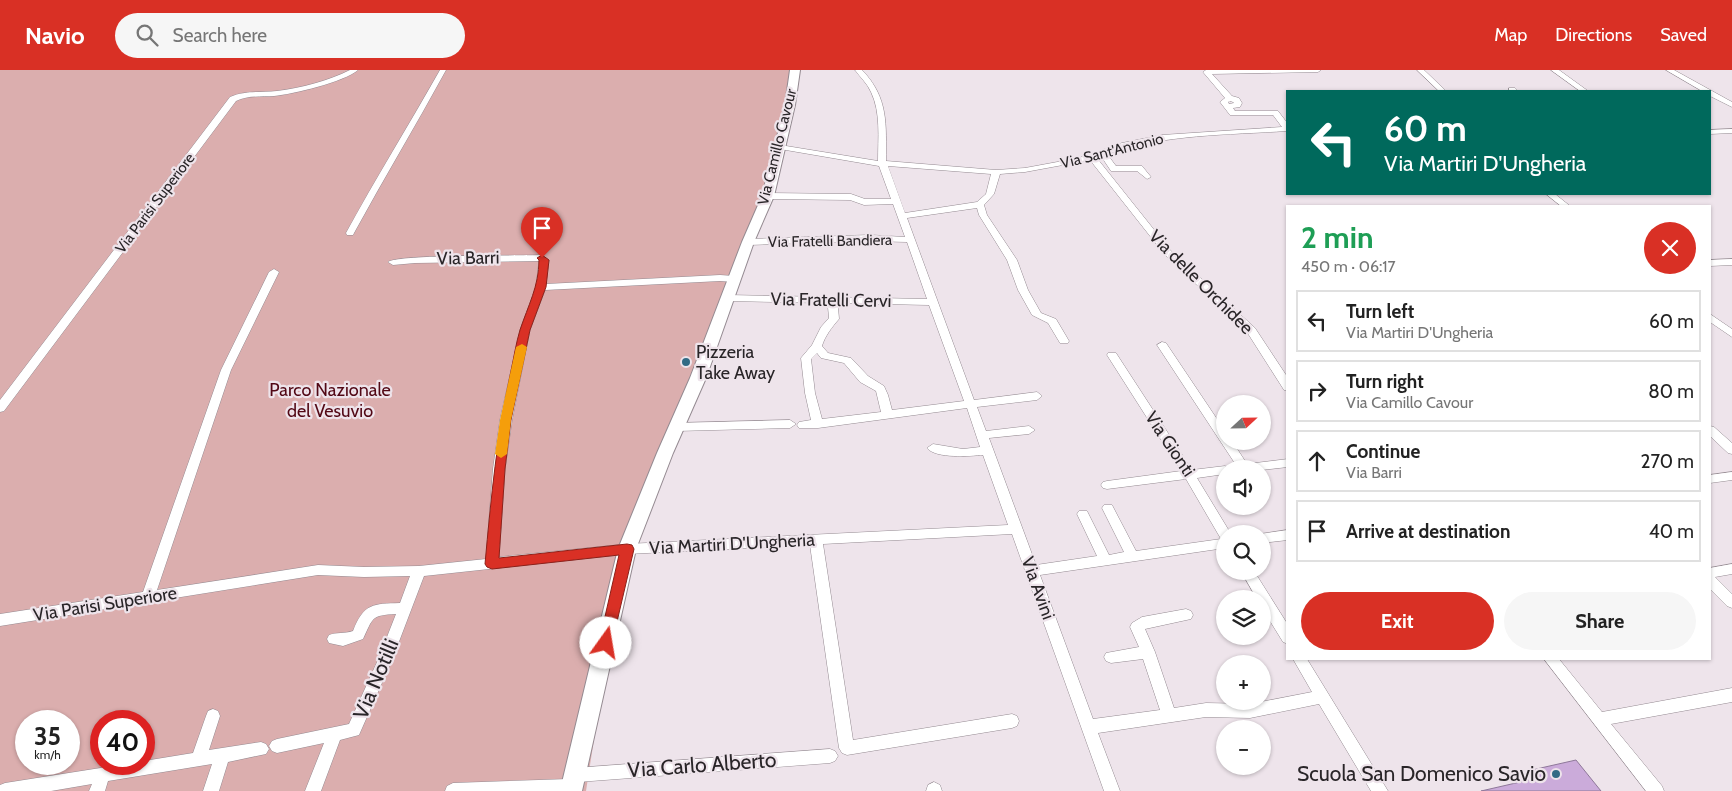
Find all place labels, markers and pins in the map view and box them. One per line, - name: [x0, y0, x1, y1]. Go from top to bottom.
- pin: [521, 207, 563, 258]
- place label: Pizzeria Take Away: [696, 341, 775, 384]
- marker: Pizzeria Take Away: [680, 356, 692, 368]
- place label: Scuola San Domenico Savio: [1297, 761, 1546, 786]
- marker: Scuola San Domenico Savio: [1550, 768, 1562, 780]

